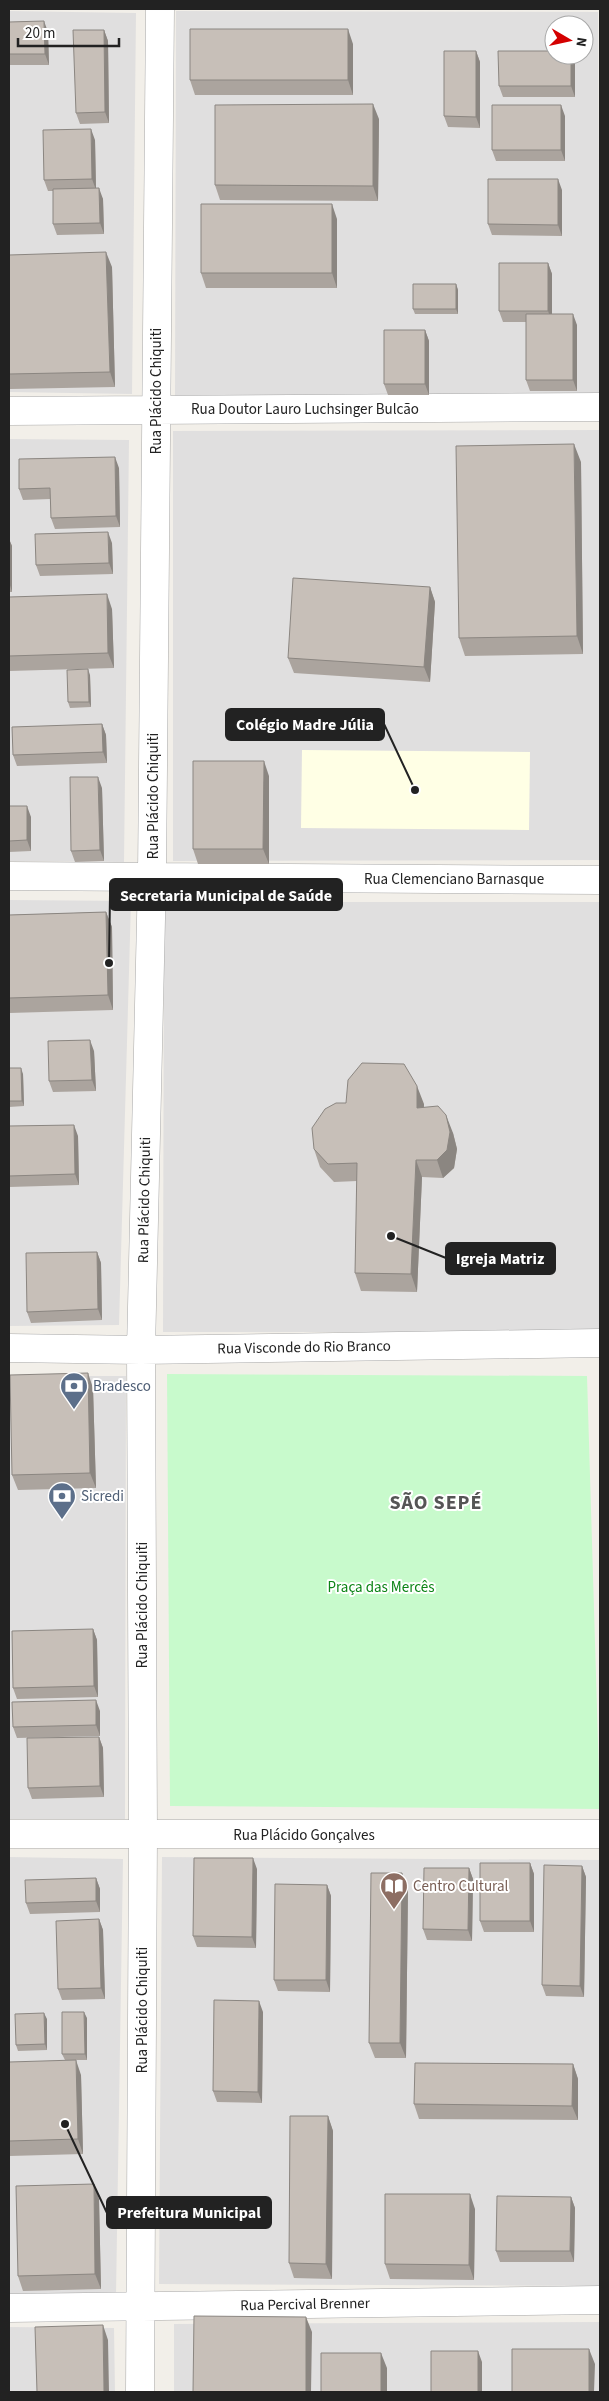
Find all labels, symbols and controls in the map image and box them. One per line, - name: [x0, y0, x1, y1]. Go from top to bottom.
- scale bar: [18, 15, 119, 47]
- north arrow: [544, 15, 594, 65]
- text: 20 m: [25, 23, 55, 44]
- text: N: [570, 36, 591, 48]
- street label: Rua Plácido Chiquiti: [146, 328, 167, 454]
- street label: Rua Doutor Lauro Luchsinger Bulcão: [191, 399, 419, 420]
- callout: Colégio Madre Júlia: [226, 709, 384, 740]
- text: Colégio Madre Júlia: [236, 714, 374, 736]
- street label: Rua Plácido Chiquiti: [143, 733, 164, 859]
- street label: Rua Clemenciano Barnasque: [364, 869, 544, 890]
- callout: Secretaria Municipal de Saúde: [110, 879, 342, 910]
- text: Secretaria Municipal de Saúde: [120, 885, 332, 907]
- street label: Rua Plácido Chiquiti: [133, 1137, 156, 1263]
- callout: Igreja Matriz: [446, 1243, 555, 1274]
- text: Igreja Matriz: [456, 1248, 544, 1270]
- street label: Rua Visconde do Rio Branco: [217, 1335, 391, 1360]
- bank icon: Bradesco: [59, 1371, 89, 1410]
- place label: Bradesco: [93, 1376, 151, 1397]
- bank icon: Sicredi: [47, 1481, 77, 1520]
- place label: Sicredi: [81, 1486, 124, 1507]
- district label: SÃO SEPÉ: [389, 1489, 483, 1517]
- street label: Rua Plácido Chiquiti: [132, 1542, 153, 1668]
- park label: Praça das Mercês: [328, 1577, 434, 1598]
- street label: Rua Plácido Gonçalves: [233, 1825, 375, 1846]
- library icon: Centro Cultural: [379, 1871, 409, 1910]
- place label: Centro Cultural: [413, 1876, 509, 1897]
- street label: Rua Plácido Chiquiti: [132, 1947, 153, 2073]
- callout: Prefeitura Municipal: [107, 2197, 271, 2228]
- text: Prefeitura Municipal: [117, 2202, 261, 2224]
- street label: Rua Percival Brenner: [240, 2293, 371, 2316]

